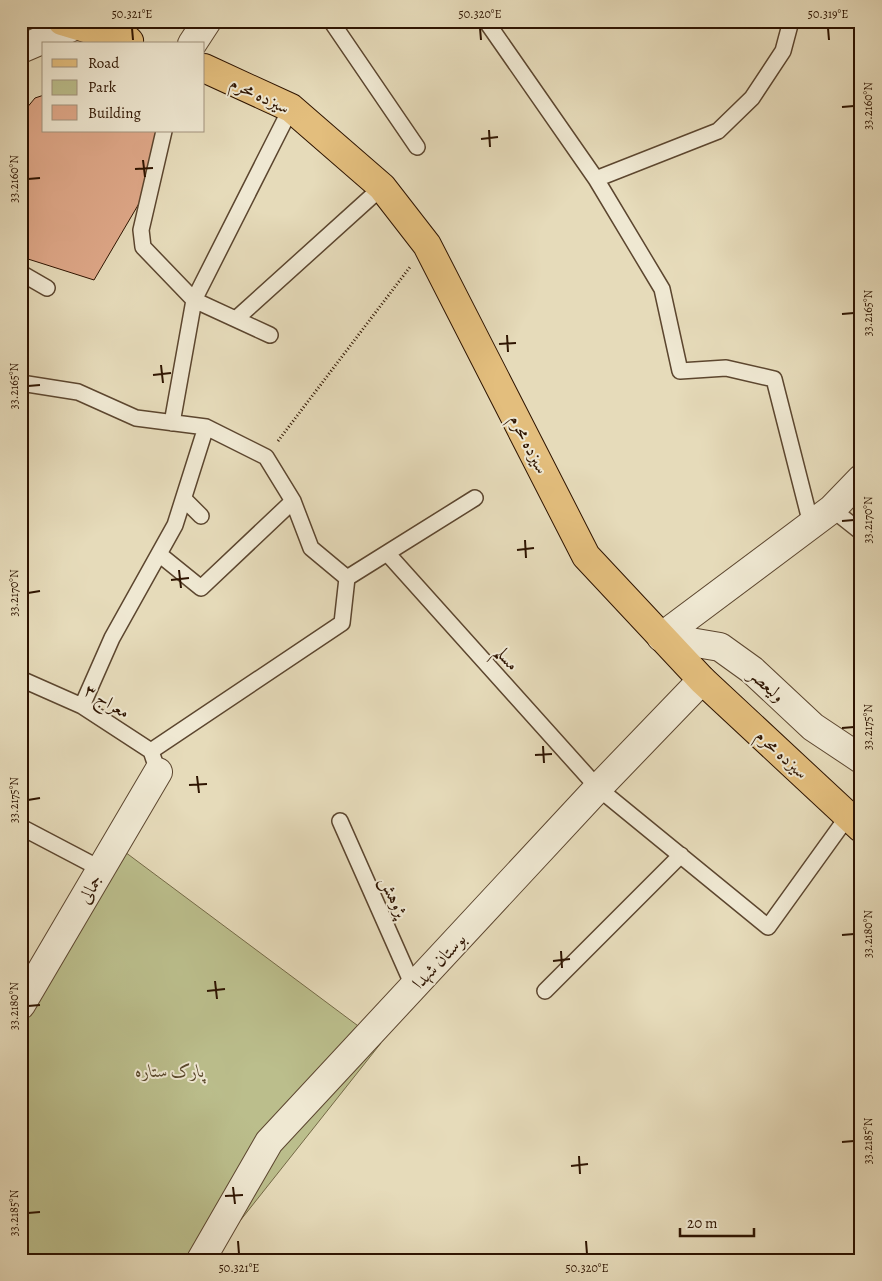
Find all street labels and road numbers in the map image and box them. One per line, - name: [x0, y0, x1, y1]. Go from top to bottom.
- street label: سیزده محرم: [224, 70, 294, 123]
- street label: سیزده محرم: [500, 410, 554, 480]
- street label: مسلم: [485, 640, 525, 680]
- street label: ولیعصر: [742, 661, 790, 707]
- street label: معراج ۳: [77, 678, 134, 728]
- street label: سیزده محرم: [748, 724, 813, 787]
- street label: جمالی: [72, 870, 108, 908]
- street label: پژوهش: [374, 872, 415, 923]
- street label: بوستان شهدا: [407, 928, 471, 994]

